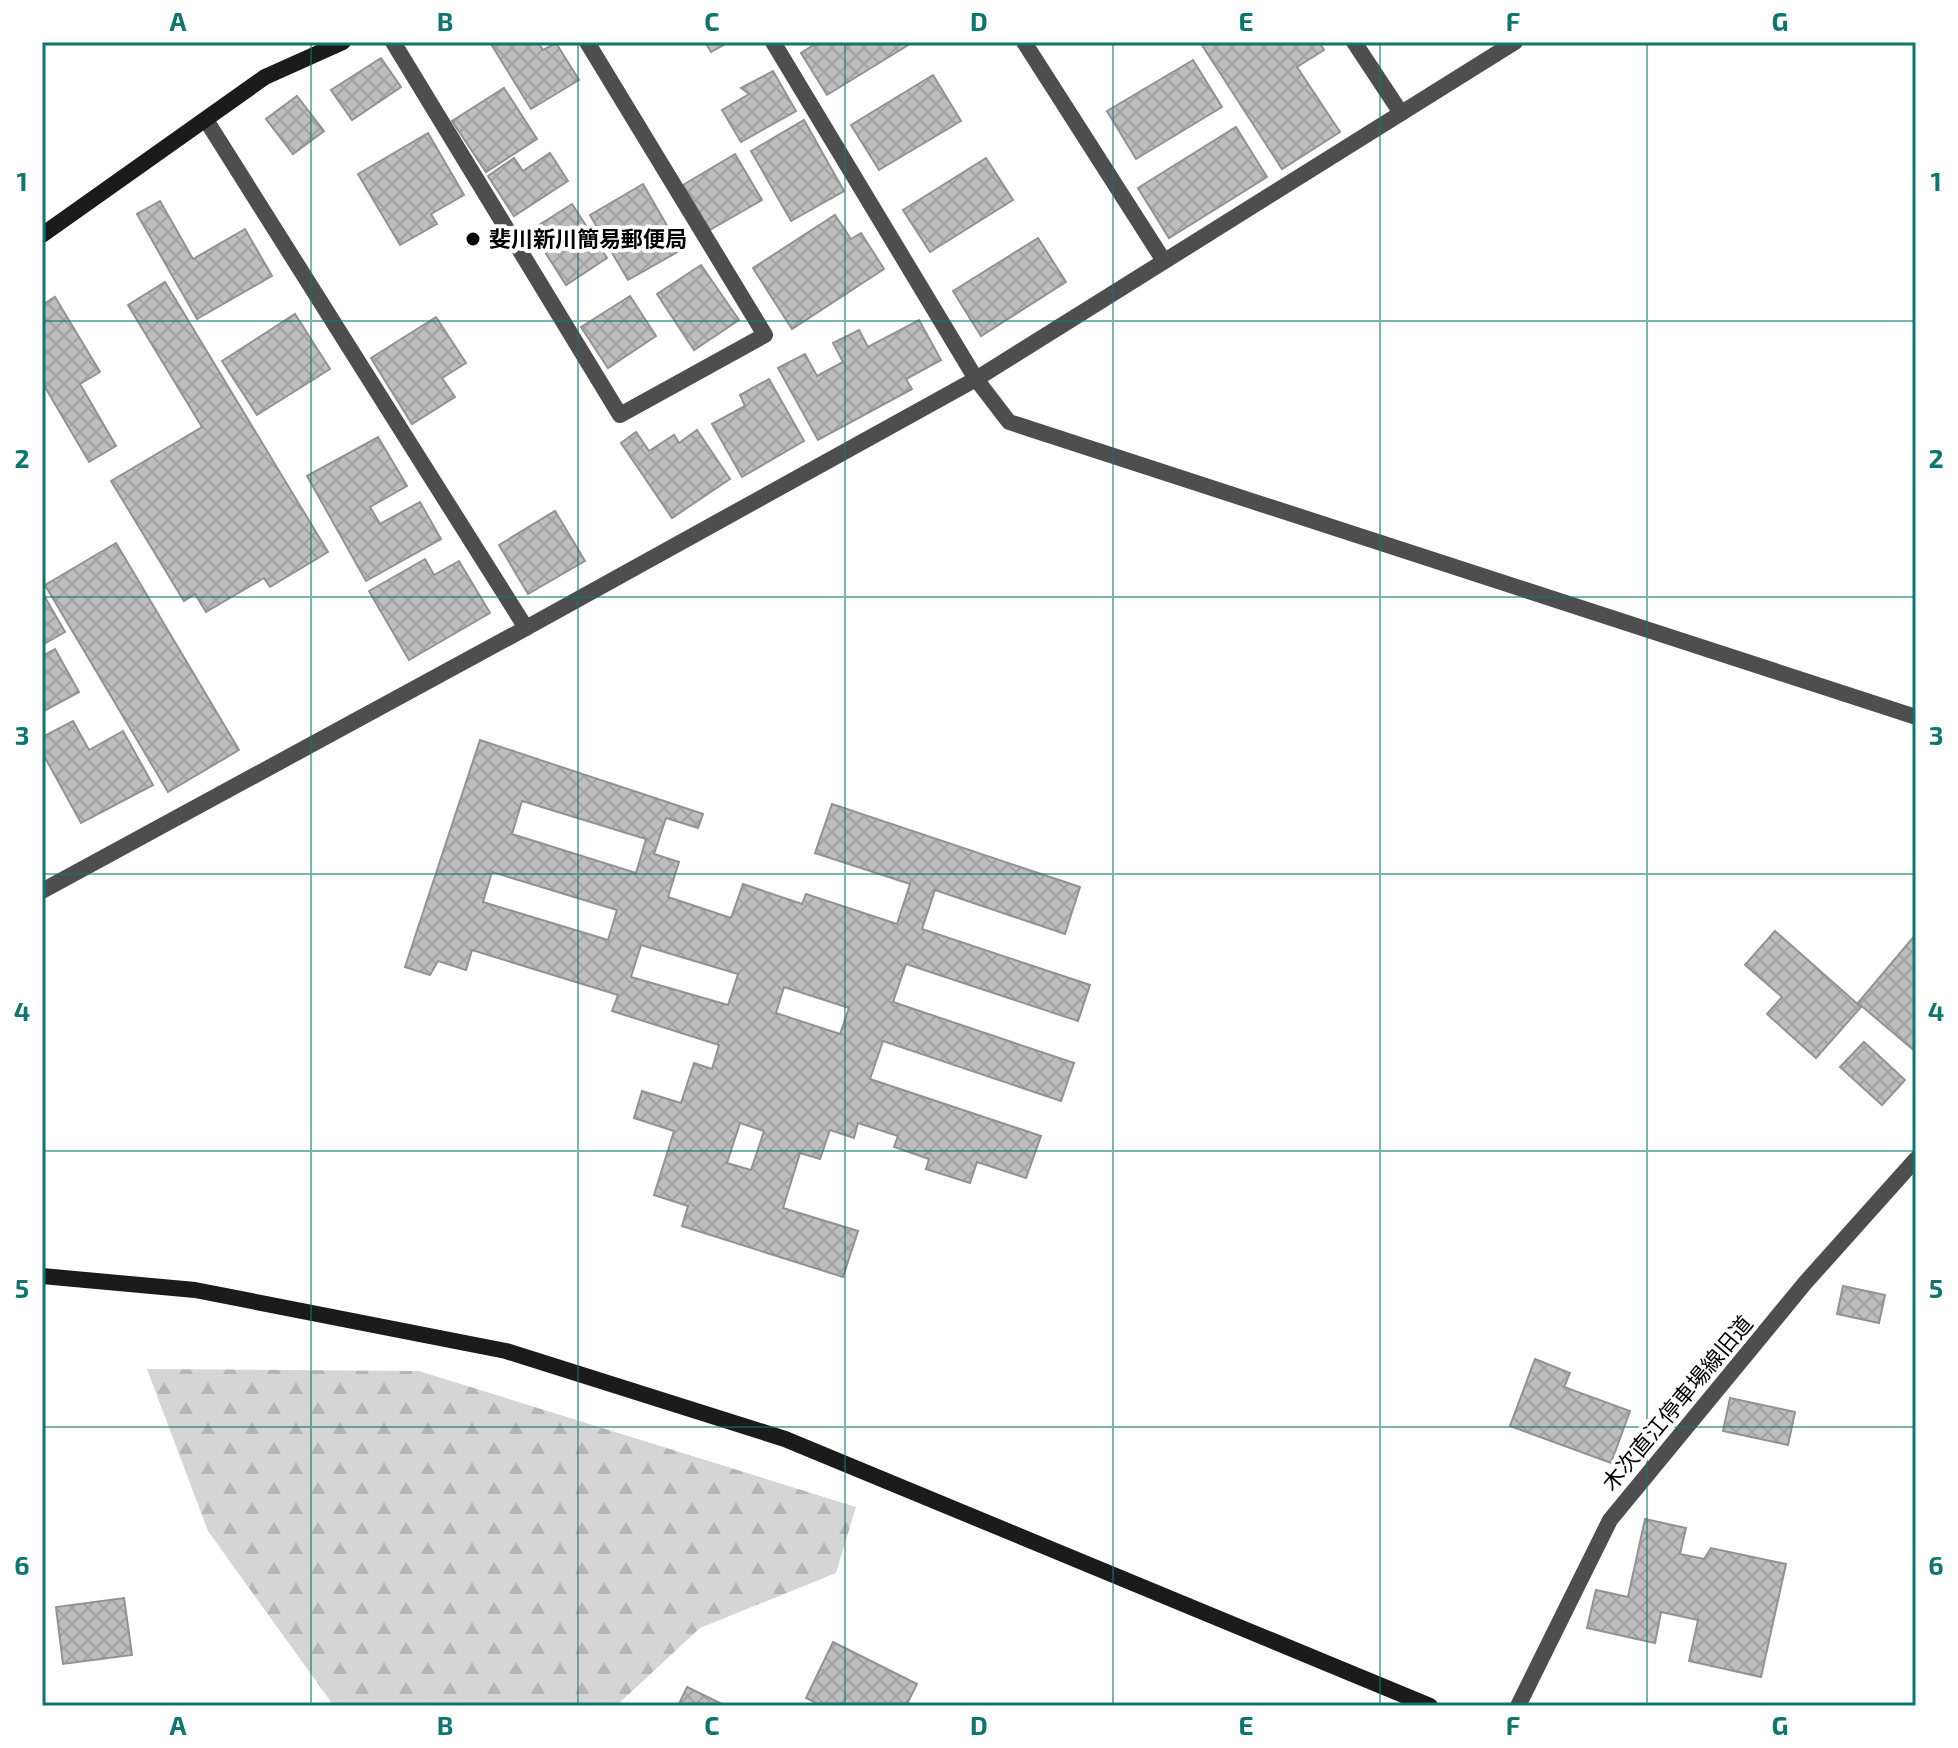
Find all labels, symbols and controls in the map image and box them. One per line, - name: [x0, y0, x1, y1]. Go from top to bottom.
- text: A: [170, 5, 187, 36]
- text: B: [437, 5, 453, 36]
- text: C: [704, 5, 720, 36]
- text: D: [970, 5, 988, 36]
- text: E: [1238, 5, 1254, 36]
- text: F: [1506, 5, 1520, 36]
- text: G: [1772, 5, 1788, 36]
- text: 1: [16, 165, 28, 196]
- text: 1: [1930, 165, 1942, 196]
- place label: 斐川新川簡易郵便局: [489, 225, 687, 251]
- marker: 斐川新川簡易郵便局: [464, 230, 482, 248]
- text: 2: [14, 442, 30, 473]
- text: 2: [1928, 442, 1944, 473]
- text: 3: [15, 719, 29, 750]
- text: 3: [1929, 719, 1943, 750]
- text: 4: [14, 995, 30, 1026]
- text: 4: [1928, 995, 1944, 1026]
- text: 5: [15, 1272, 29, 1303]
- text: 5: [1929, 1272, 1943, 1303]
- street label: 木次直江停車場線旧道: [1596, 1310, 1757, 1495]
- text: 6: [14, 1549, 30, 1580]
- text: 6: [1928, 1549, 1944, 1580]
- text: A: [170, 1709, 187, 1740]
- text: B: [437, 1709, 453, 1740]
- text: C: [704, 1709, 720, 1740]
- text: D: [970, 1709, 988, 1740]
- text: E: [1238, 1709, 1254, 1740]
- text: F: [1506, 1709, 1520, 1740]
- text: G: [1772, 1709, 1788, 1740]

